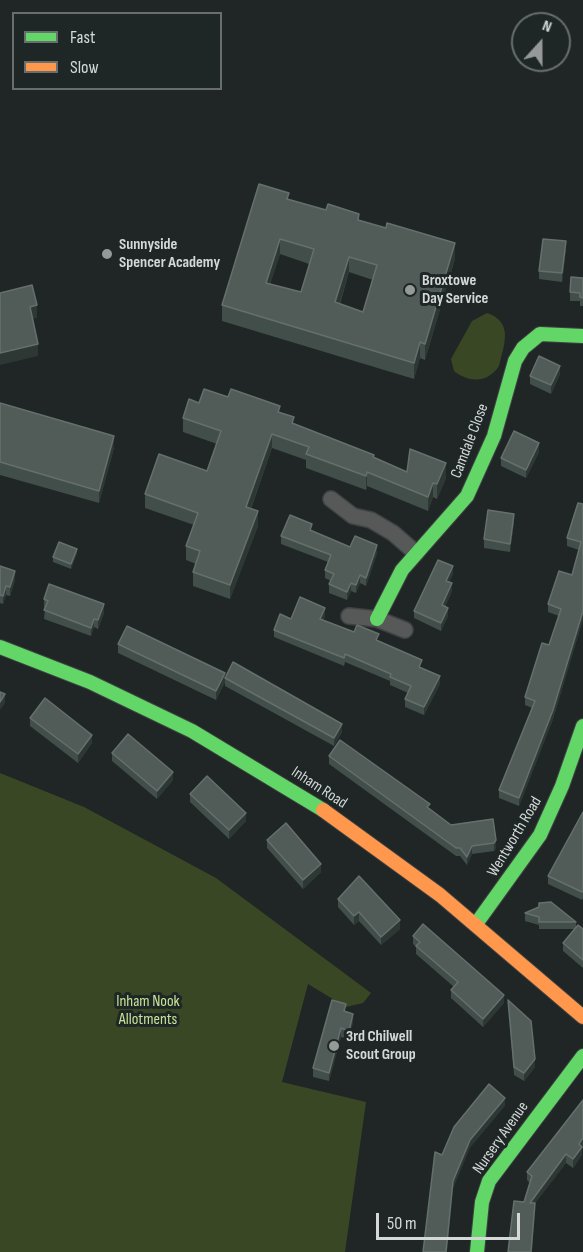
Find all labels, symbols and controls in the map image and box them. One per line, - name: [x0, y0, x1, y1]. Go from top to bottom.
- legend: [12, 12, 222, 90]
- north arrow: [511, 12, 571, 72]
- text: N: [540, 16, 554, 37]
- text: Fast: [70, 27, 95, 48]
- text: Slow: [70, 57, 99, 78]
- place label: Sunnyside Spencer Academy: [119, 235, 220, 273]
- marker: Sunnyside Spencer Academy: [100, 247, 114, 261]
- place label: Broxtowe Day Service: [422, 271, 488, 309]
- marker: Broxtowe Day Service: [403, 283, 417, 297]
- street label: Camdale Close: [447, 401, 493, 481]
- street label: Inham Road: [288, 763, 350, 813]
- street label: Wentworth Road: [484, 794, 546, 880]
- park label: Inham Nook Allotments: [116, 992, 180, 1030]
- place label: 3rd Chilwell Scout Group: [346, 1027, 416, 1065]
- marker: 3rd Chilwell Scout Group: [327, 1039, 341, 1053]
- street label: Nursery Avenue: [469, 1098, 533, 1178]
- scale bar: [379, 1201, 523, 1239]
- text: 50 m: [387, 1213, 417, 1234]

